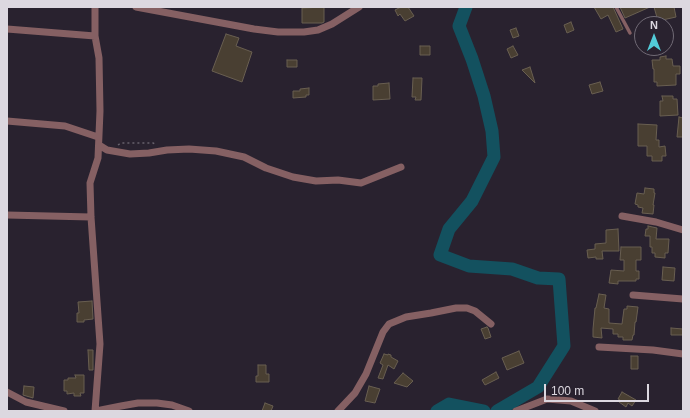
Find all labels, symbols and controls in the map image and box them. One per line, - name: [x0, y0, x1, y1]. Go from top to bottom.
- north arrow: [634, 16, 674, 56]
- text: N: [650, 19, 658, 31]
- scale bar: [546, 376, 651, 402]
- text: 100 m: [551, 384, 584, 398]

